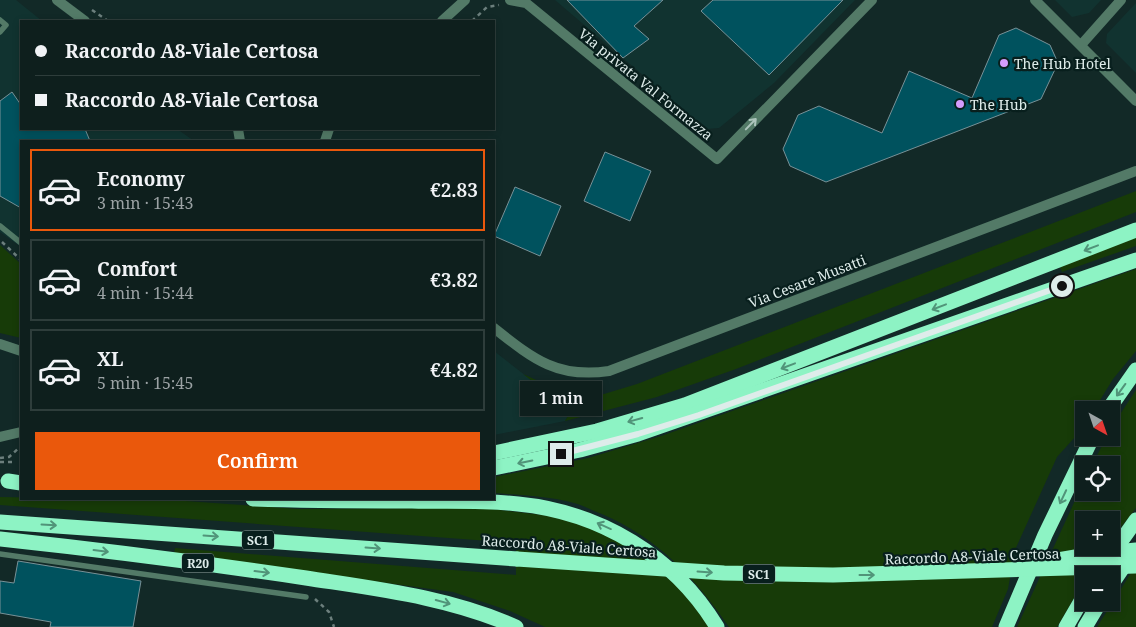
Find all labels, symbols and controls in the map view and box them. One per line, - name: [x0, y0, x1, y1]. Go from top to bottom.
- street label: Via privata Val Formazza: [575, 24, 717, 144]
- text: Raccordo A8-Viale Certosa: [65, 38, 319, 64]
- place label: The Hub Hotel: [1014, 54, 1111, 73]
- marker: The Hub Hotel: [998, 57, 1010, 69]
- text: Raccordo A8-Viale Certosa: [65, 87, 319, 113]
- place label: The Hub: [970, 95, 1027, 114]
- marker: The Hub: [954, 98, 966, 110]
- one-way arrow: [744, 119, 756, 131]
- text: Economy: [97, 166, 185, 192]
- icon: car: [37, 168, 82, 213]
- text: €2.83: [430, 177, 478, 203]
- text: 3 min · 15:43: [97, 192, 193, 214]
- one-way arrow: [1083, 244, 1099, 253]
- street label: Via Cesare Musatti: [746, 250, 869, 312]
- text: Comfort: [97, 256, 177, 282]
- icon: car: [37, 258, 82, 303]
- text: €3.82: [430, 267, 478, 293]
- route start: [1051, 275, 1073, 297]
- text: 4 min · 15:44: [97, 282, 193, 304]
- one-way arrow: [932, 303, 947, 312]
- text: XL: [97, 346, 123, 372]
- icon: car: [37, 348, 82, 393]
- text: €4.82: [430, 357, 478, 383]
- one-way arrow: [781, 362, 796, 371]
- text: 5 min · 15:45: [97, 372, 193, 394]
- callout: 1 min: [520, 382, 602, 416]
- one-way arrow: [1116, 383, 1126, 397]
- text: 1 min: [539, 387, 583, 409]
- north arrow: [1075, 401, 1120, 446]
- map controls: [1075, 401, 1120, 611]
- one-way arrow: [627, 416, 643, 426]
- button: Confirm: [35, 432, 480, 490]
- route end: [550, 443, 572, 465]
- button: locate: [1075, 456, 1120, 501]
- one-way arrow: [518, 458, 534, 467]
- one-way arrow: [1057, 489, 1067, 504]
- button: +: [1075, 511, 1120, 556]
- one-way arrow: [40, 520, 56, 529]
- one-way arrow: [597, 521, 612, 531]
- road number: SC1: [242, 530, 274, 550]
- street label: Raccordo A8-Viale Certosa: [481, 530, 657, 562]
- one-way arrow: [202, 532, 218, 541]
- street label: Raccordo A8-Viale Certosa: [884, 543, 1060, 569]
- one-way arrow: [365, 544, 381, 553]
- one-way arrow: [92, 546, 108, 556]
- road number: R20: [182, 554, 214, 572]
- road number: SC1: [743, 564, 775, 584]
- button: −: [1075, 566, 1120, 611]
- one-way arrow: [253, 567, 269, 577]
- one-way arrow: [697, 567, 713, 576]
- one-way arrow: [859, 570, 875, 580]
- one-way arrow: [435, 598, 451, 607]

